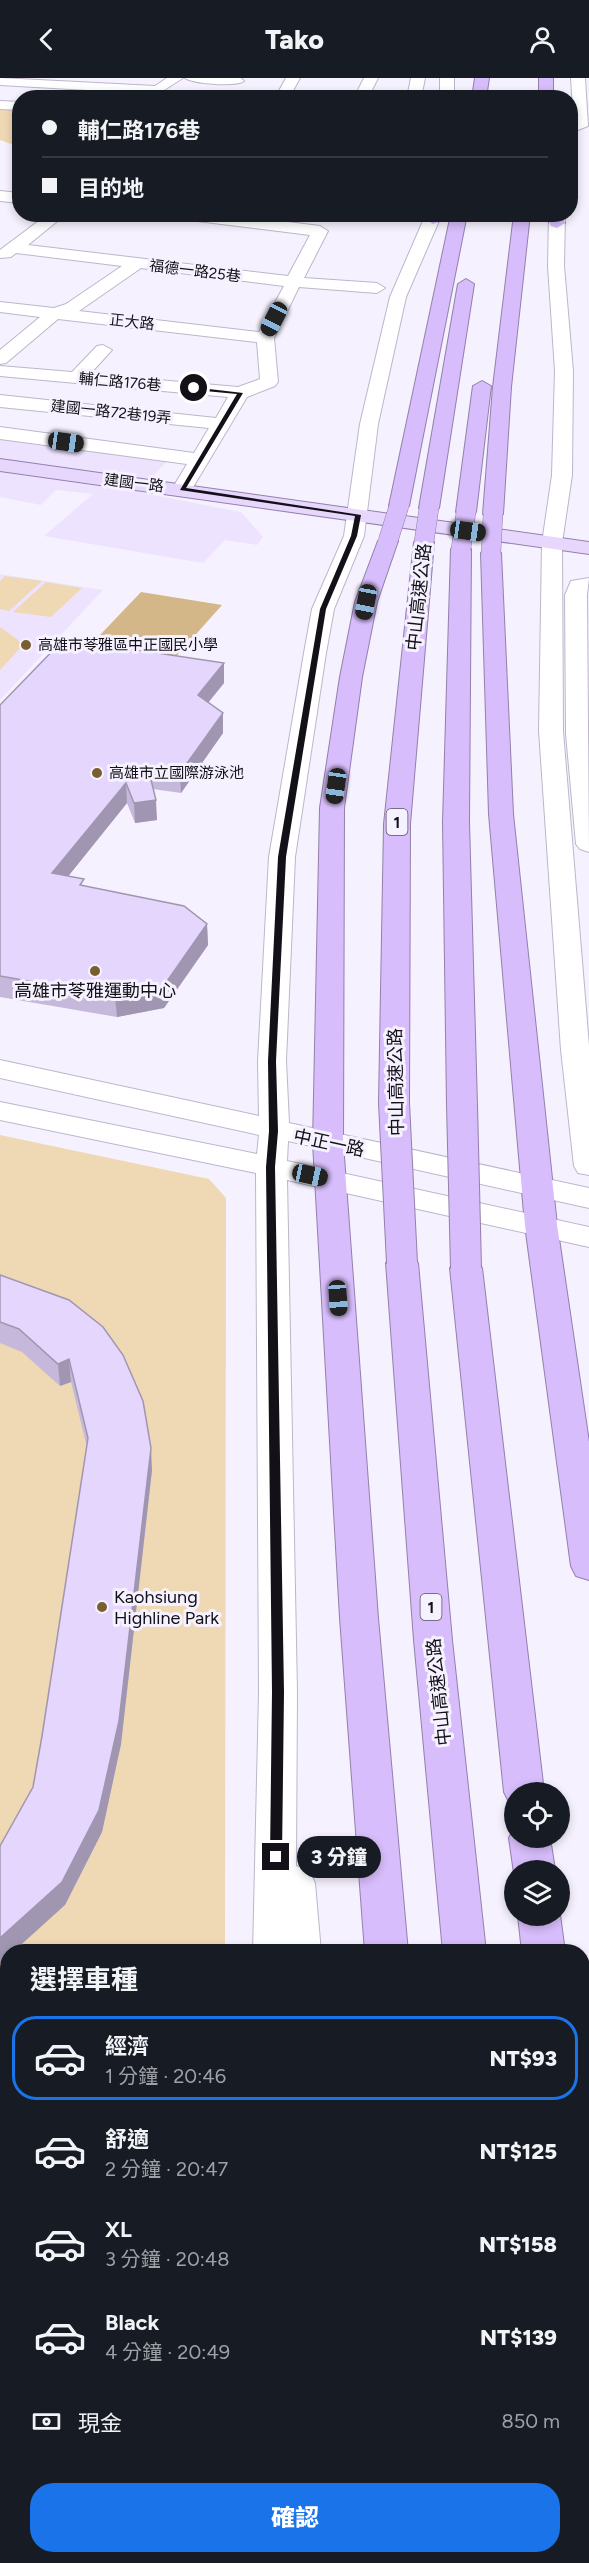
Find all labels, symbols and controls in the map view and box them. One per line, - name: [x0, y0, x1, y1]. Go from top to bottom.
- icon: back: [30, 23, 63, 56]
- text: Tako: [265, 23, 324, 56]
- icon: person: [526, 23, 559, 56]
- text: 輔仁路176巷: [78, 117, 200, 144]
- text: 目的地: [78, 175, 144, 202]
- street label: 福德一路25巷: [148, 256, 242, 286]
- car: [258, 299, 290, 339]
- street label: 正大路: [109, 311, 155, 333]
- street label: 輔仁路176巷: [78, 369, 162, 395]
- route start: [180, 374, 207, 401]
- street label: 建國一路72巷19弄: [50, 397, 172, 427]
- car: [47, 431, 85, 453]
- street label: 建國一路: [103, 470, 165, 496]
- car: [449, 520, 487, 542]
- street label: 中山高速公路: [402, 542, 436, 652]
- car: [354, 583, 378, 621]
- place label: 高雄市苓雅區中正國民小學: [38, 636, 218, 654]
- marker: 高雄市苓雅區中正國民小學: [19, 638, 33, 652]
- place label: 高雄市立國際游泳池: [109, 764, 244, 782]
- marker: 高雄市立國際游泳池: [90, 766, 104, 780]
- car: [325, 767, 347, 805]
- road number: 1: [386, 809, 408, 835]
- marker: 高雄市苓雅運動中心: [88, 964, 102, 978]
- place label: 高雄市苓雅運動中心: [14, 980, 176, 1002]
- street label: 中山高速公路: [384, 1028, 408, 1136]
- street label: 中正一路: [291, 1125, 367, 1161]
- car: [291, 1162, 329, 1188]
- car: [328, 1279, 348, 1317]
- place label: Kaohsiung Highline Park: [114, 1586, 219, 1629]
- road number: 1: [420, 1594, 442, 1620]
- marker: Kaohsiung Highline Park: [95, 1600, 109, 1614]
- street label: 中山高速公路: [422, 1637, 456, 1747]
- map controls: [504, 1782, 570, 1926]
- button: locate: [504, 1782, 570, 1848]
- callout: 3 分鐘: [297, 1836, 381, 1878]
- route end: [262, 1843, 289, 1870]
- text: 3 分鐘: [311, 1845, 367, 1869]
- button: layers: [504, 1860, 570, 1926]
- text: 選擇車種: [30, 1963, 138, 1996]
- icon: car: [33, 2031, 87, 2085]
- text: 經濟: [105, 2033, 149, 2060]
- text: NT$93: [489, 2045, 557, 2072]
- text: 1 分鐘 · 20:46: [105, 2064, 226, 2088]
- icon: car: [33, 2124, 87, 2178]
- text: 舒適: [105, 2126, 149, 2153]
- text: NT$125: [480, 2138, 557, 2165]
- text: 2 分鐘 · 20:47: [105, 2157, 228, 2181]
- text: XL: [105, 2216, 132, 2243]
- icon: car: [33, 2217, 87, 2271]
- text: NT$158: [479, 2231, 557, 2258]
- text: 3 分鐘 · 20:48: [105, 2247, 230, 2271]
- text: Black: [105, 2309, 159, 2336]
- icon: car: [33, 2310, 87, 2364]
- text: NT$139: [480, 2324, 557, 2351]
- text: 4 分鐘 · 20:49: [105, 2340, 230, 2364]
- icon: cash: [30, 2405, 63, 2438]
- text: 850 m: [501, 2409, 560, 2433]
- text: 現金: [78, 2410, 122, 2437]
- button: 確認: [30, 2483, 560, 2552]

